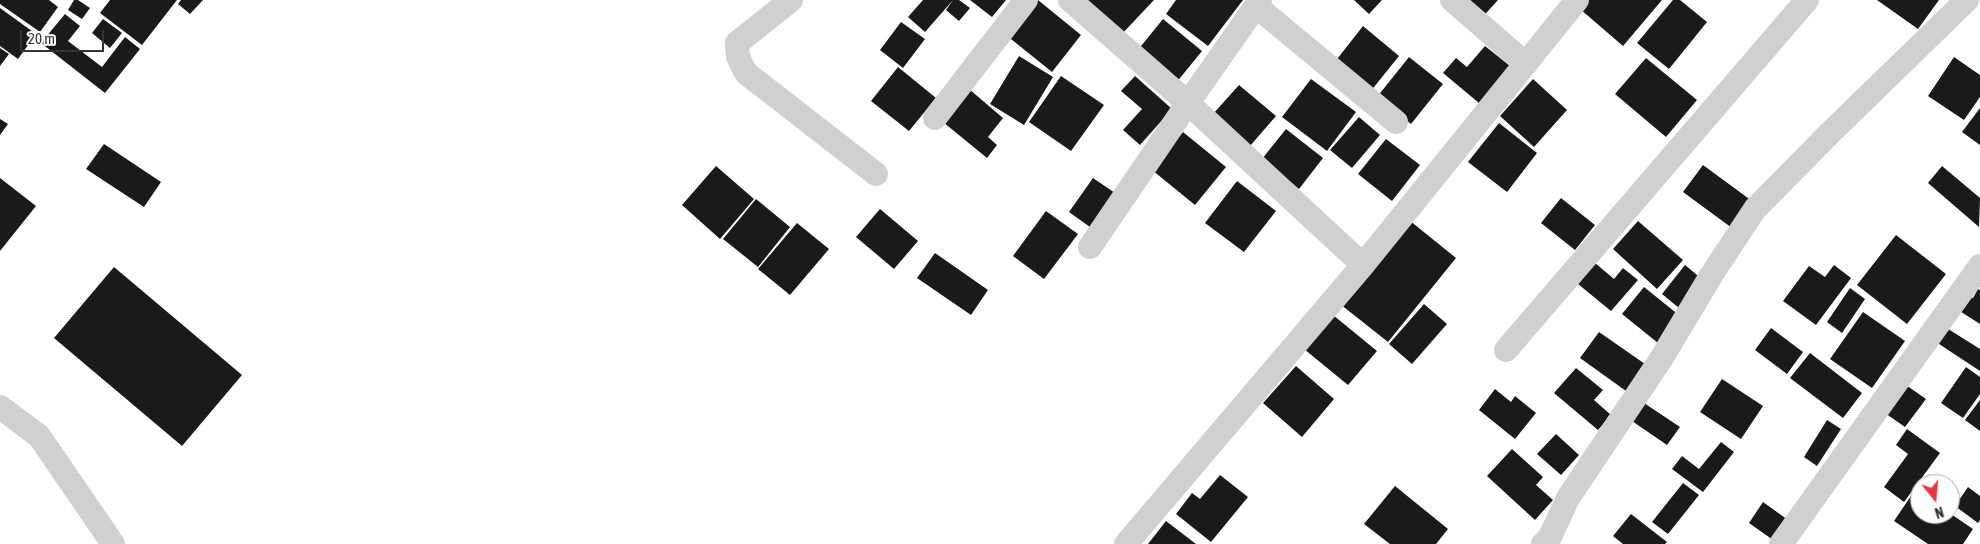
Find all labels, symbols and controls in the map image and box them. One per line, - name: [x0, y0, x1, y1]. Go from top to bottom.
- scale bar: [22, 20, 106, 52]
- text: 20 m: [28, 30, 55, 47]
- north arrow: [1910, 474, 1960, 524]
- text: N: [1933, 504, 1945, 521]

